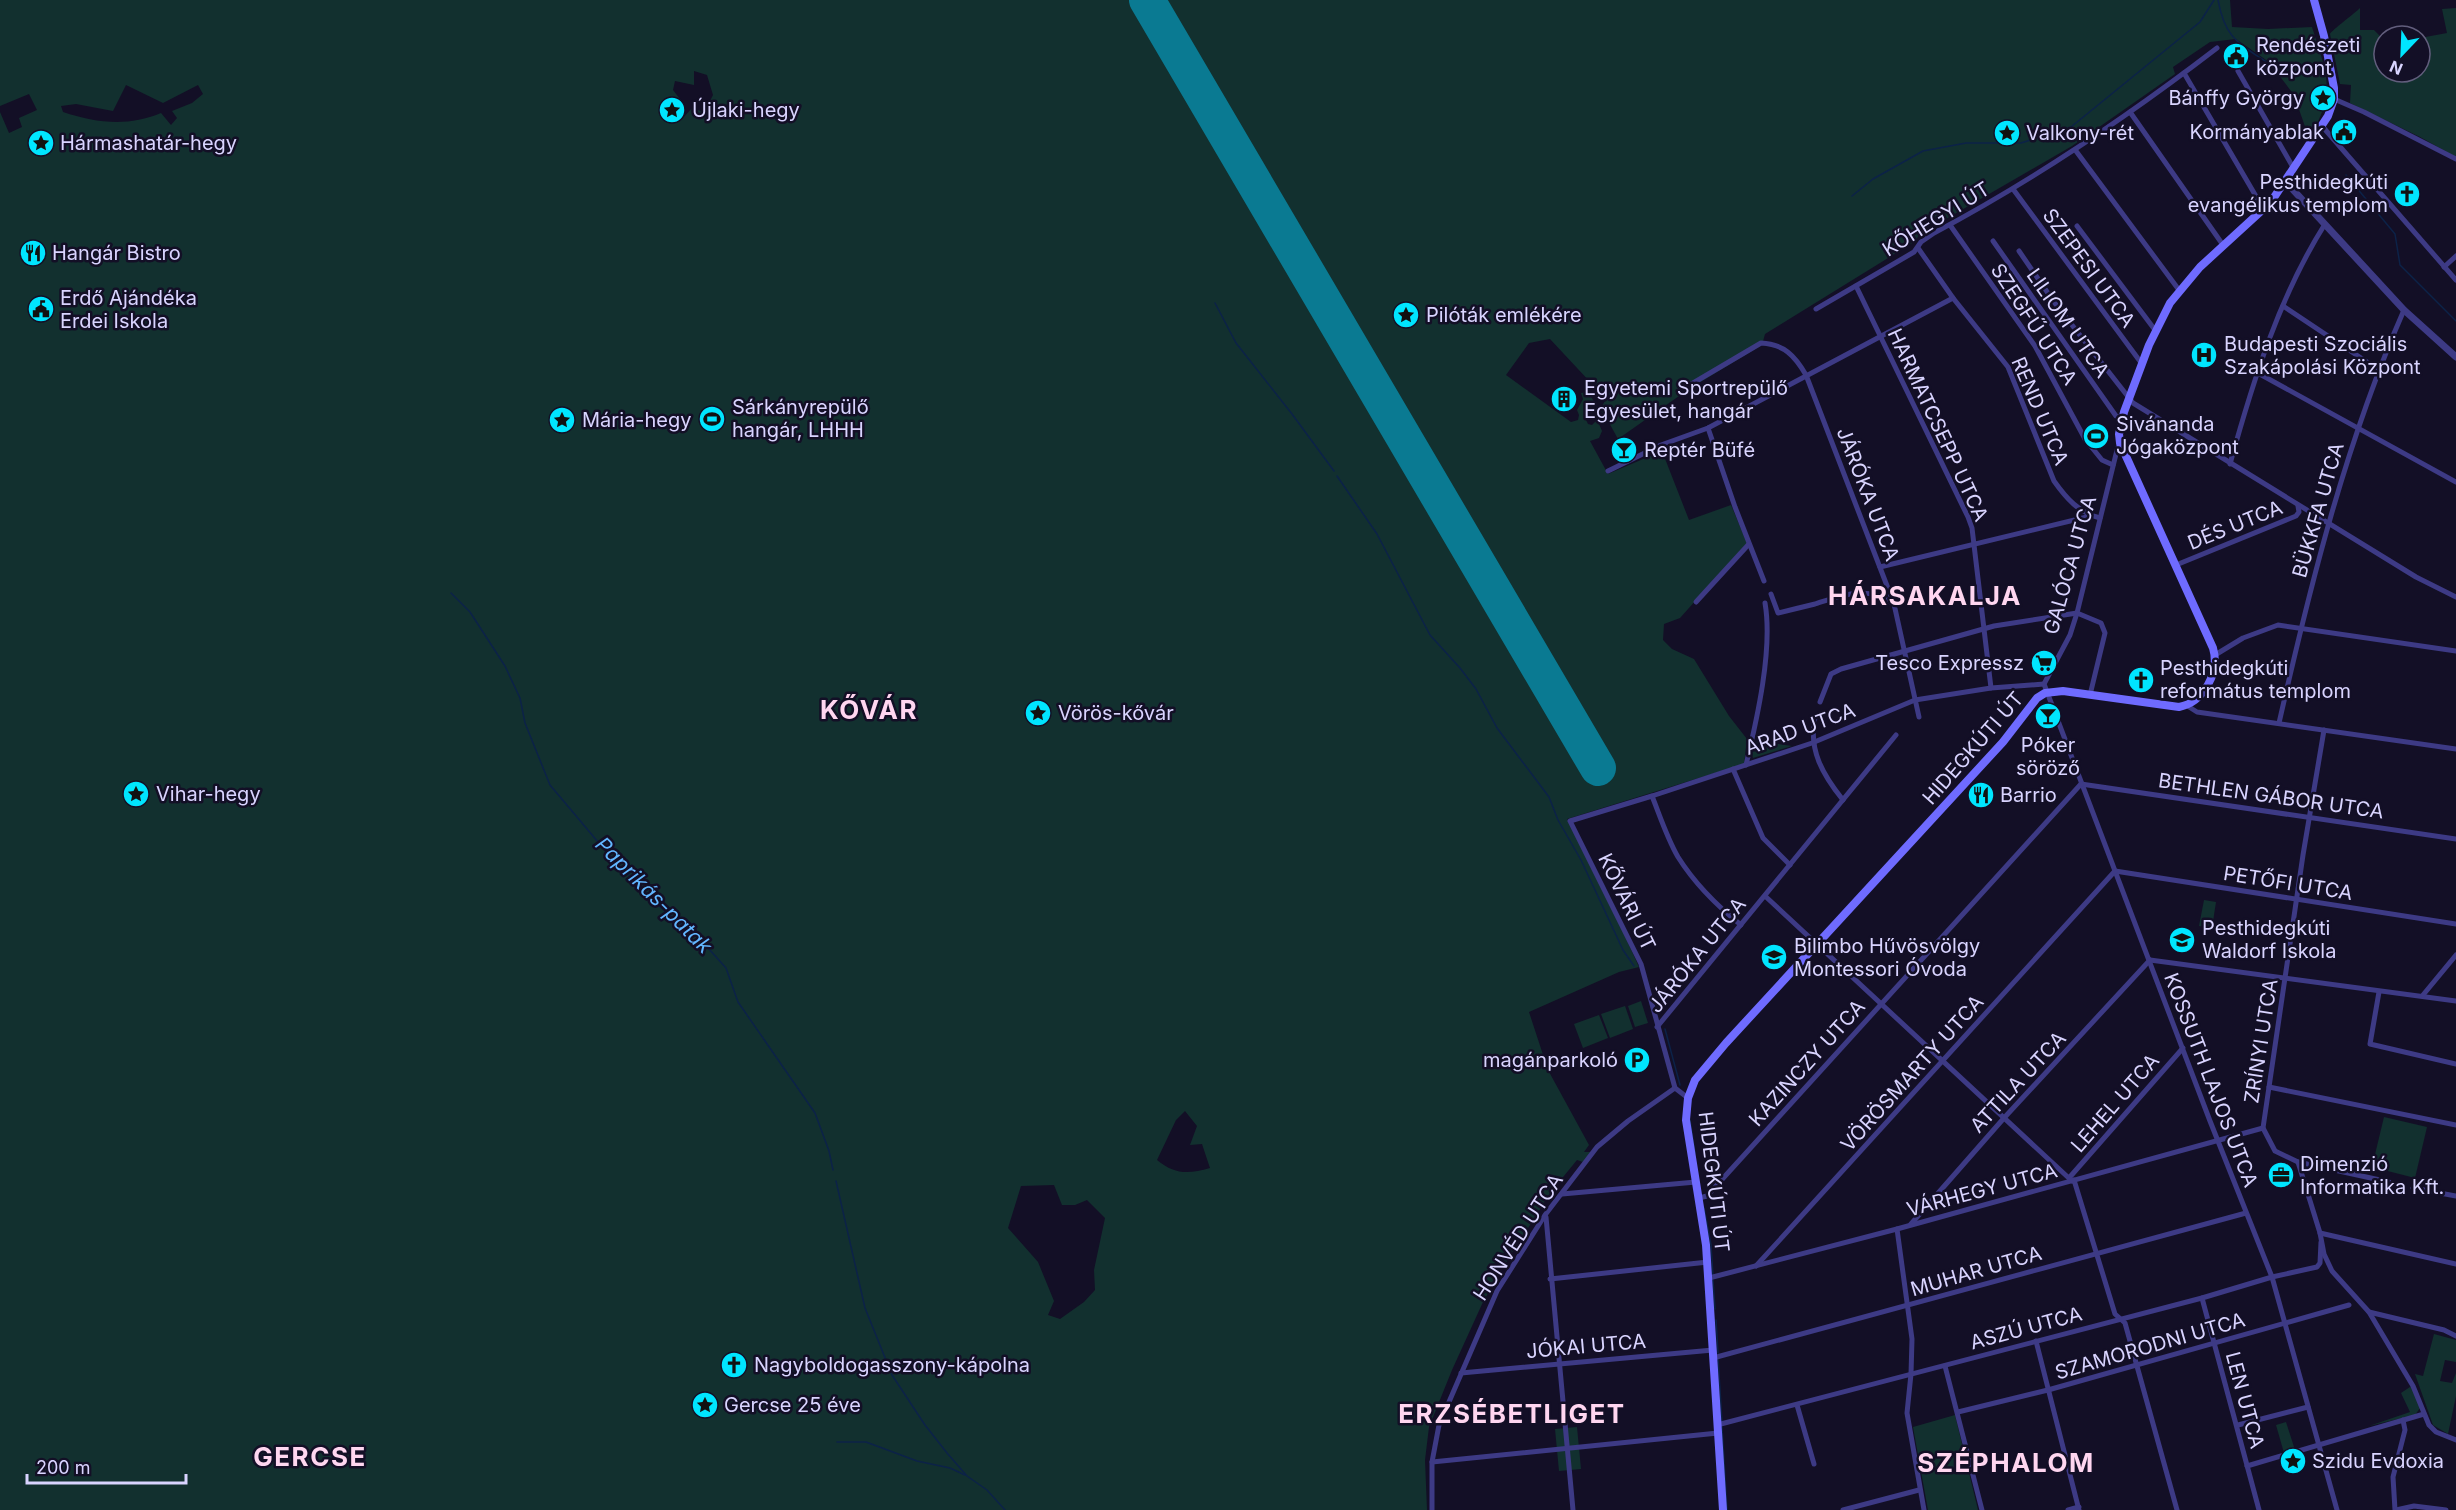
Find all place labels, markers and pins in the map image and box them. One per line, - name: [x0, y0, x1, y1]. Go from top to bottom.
- place label: Rendészeti központ: [2256, 33, 2360, 80]
- public building icon: Rendészeti központ: [2221, 41, 2251, 71]
- place icon: Bánffy György: [2308, 83, 2338, 113]
- place label: Bánffy György: [2169, 86, 2304, 110]
- place icon: Újlaki-hegy: [657, 95, 687, 125]
- place label: Újlaki-hegy: [692, 97, 800, 122]
- public building icon: Kormányablak: [2329, 117, 2359, 147]
- place icon: Valkony-rét: [1992, 118, 2022, 148]
- place label: Kormányablak: [2190, 120, 2324, 144]
- place label: Valkony-rét: [2026, 121, 2134, 145]
- place icon: Hármashatár-hegy: [26, 128, 56, 158]
- place label: Hármashatár-hegy: [60, 131, 237, 155]
- place label: Pesthidegkúti evangélikus templom: [2188, 170, 2388, 217]
- church icon: Pesthidegkúti evangélikus templom: [2392, 179, 2422, 209]
- restaurant icon: Hangár Bistro: [18, 238, 48, 268]
- place label: Hangár Bistro: [52, 241, 181, 265]
- place label: Erdő Ajándéka Erdei Iskola: [60, 286, 197, 333]
- public building icon: Erdő Ajándéka Erdei Iskola: [26, 294, 56, 324]
- place icon: Pilóták emlékére: [1391, 300, 1421, 330]
- place label: Pilóták emlékére: [1426, 303, 1582, 327]
- place label: Budapesti Szociális Szakápolási Központ: [2224, 332, 2421, 379]
- hospital icon: Budapesti Szociális Szakápolási Központ: [2189, 340, 2219, 370]
- place label: Egyetemi Sportrepülő Egyesület, hangár: [1584, 376, 1788, 423]
- building icon: Egyetemi Sportrepülő Egyesület, hangár: [1549, 384, 1579, 414]
- place label: Sárkányrepülő hangár, LHHH: [732, 395, 869, 442]
- sports icon: Sárkányrepülő hangár, LHHH: [697, 404, 727, 434]
- place icon: Mária-hegy: [547, 405, 577, 435]
- place label: Mária-hegy: [582, 408, 691, 432]
- place label: Sivánanda Jógaközpont: [2116, 412, 2239, 459]
- sports icon: Sivánanda Jógaközpont: [2081, 421, 2111, 451]
- bar icon: Reptér Büfé: [1609, 435, 1639, 465]
- place label: Reptér Büfé: [1644, 438, 1755, 462]
- supermarket icon: Tesco Expressz: [2029, 648, 2059, 678]
- place label: Tesco Expressz: [1875, 651, 2024, 675]
- place label: Pesthidegkúti református templom: [2160, 656, 2351, 703]
- church icon: Pesthidegkúti református templom: [2126, 665, 2156, 695]
- place icon: Vörös-kővár: [1023, 698, 1053, 728]
- place label: Vörös-kővár: [1058, 701, 1174, 725]
- bar icon: Póker söröző: [2033, 701, 2063, 731]
- place label: Póker söröző: [2016, 733, 2080, 780]
- place icon: Vihar-hegy: [121, 779, 151, 809]
- restaurant icon: Barrio: [1966, 780, 1996, 810]
- place label: Vihar-hegy: [156, 782, 261, 806]
- place label: Barrio: [2000, 783, 2057, 807]
- place label: Pesthidegkúti Waldorf Iskola: [2202, 916, 2336, 963]
- school or university icon: Pesthidegkúti Waldorf Iskola: [2167, 925, 2197, 955]
- place label: Bilimbo Hűvösvölgy Montessori Óvoda: [1794, 934, 1980, 981]
- school or university icon: Bilimbo Hűvösvölgy Montessori Óvoda: [1759, 942, 1789, 972]
- parking icon: magánparkoló: [1622, 1045, 1652, 1075]
- place label: magánparkoló: [1483, 1048, 1618, 1072]
- place label: Dimenzió Informatika Kft.: [2300, 1152, 2444, 1199]
- office icon: Dimenzió Informatika Kft.: [2266, 1160, 2296, 1190]
- church icon: Nagyboldogasszony-kápolna: [719, 1350, 749, 1380]
- place label: Nagyboldogasszony-kápolna: [754, 1353, 1030, 1377]
- place icon: Gercse 25 éve: [690, 1390, 720, 1420]
- place label: Gercse 25 éve: [724, 1393, 861, 1417]
- place icon: Szidu Evdoxia: [2278, 1446, 2308, 1476]
- place label: Szidu Evdoxia: [2312, 1449, 2444, 1473]

